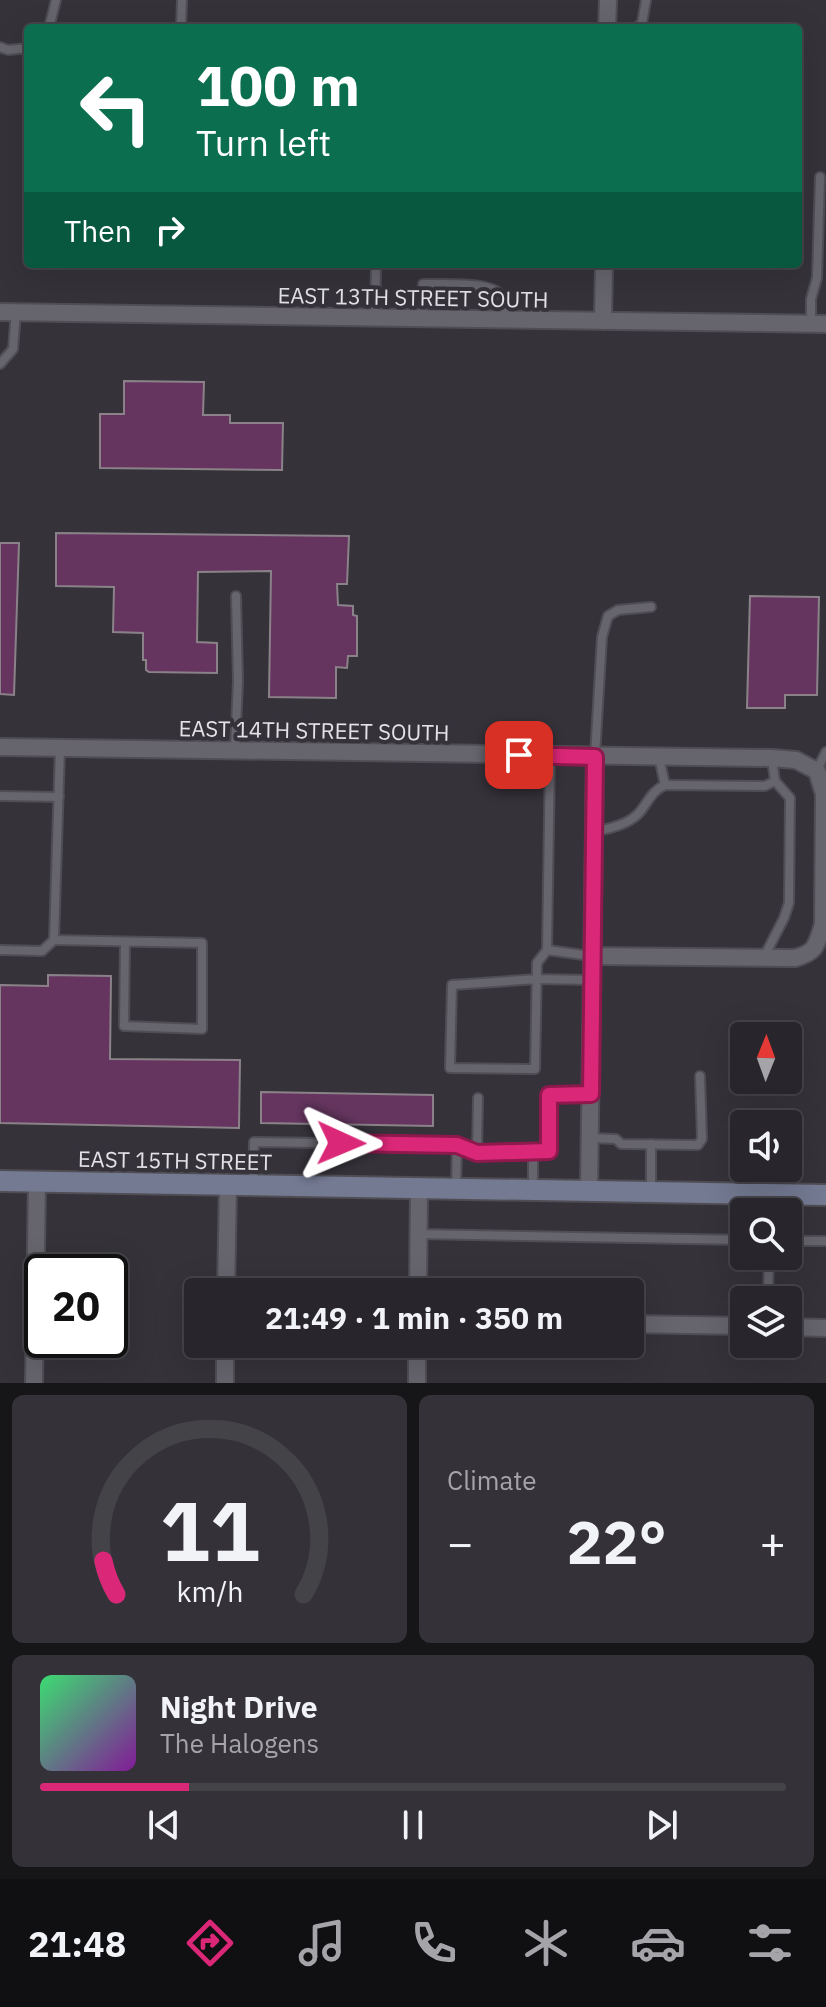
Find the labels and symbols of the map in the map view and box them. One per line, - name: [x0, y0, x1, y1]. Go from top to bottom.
- street label: EAST 13TH STREET SOUTH: [277, 280, 549, 314]
- street label: EAST 14TH STREET SOUTH: [178, 713, 450, 747]
- pin: [485, 721, 553, 789]
- north arrow: [730, 1022, 802, 1094]
- position arrow: [299, 1101, 383, 1185]
- street label: EAST 15TH STREET: [78, 1144, 273, 1176]
- speed limit sign: 20: [24, 1254, 128, 1358]

